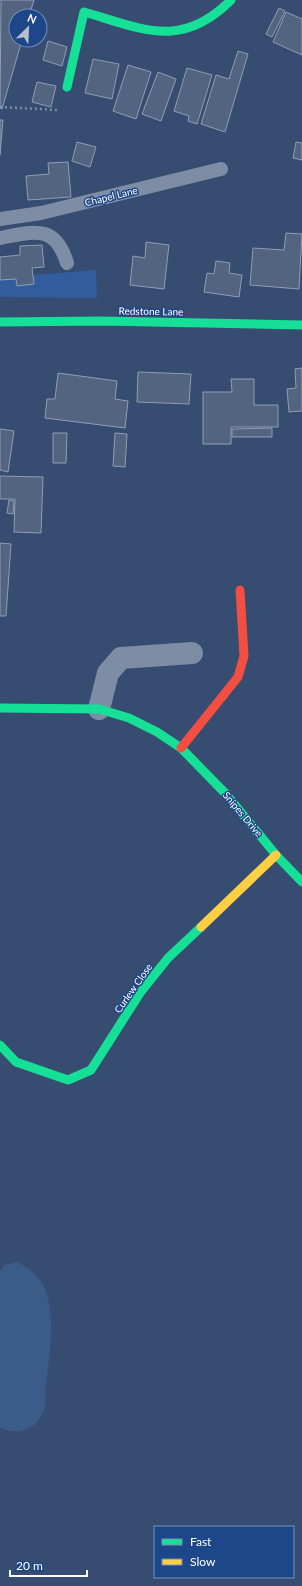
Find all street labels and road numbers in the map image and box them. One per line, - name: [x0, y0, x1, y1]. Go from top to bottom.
- street label: Chapel Lane: [83, 184, 139, 208]
- street label: Redstone Lane: [119, 304, 183, 318]
- street label: Snipes Drive: [221, 789, 265, 839]
- street label: Curlew Close: [111, 961, 155, 1015]

